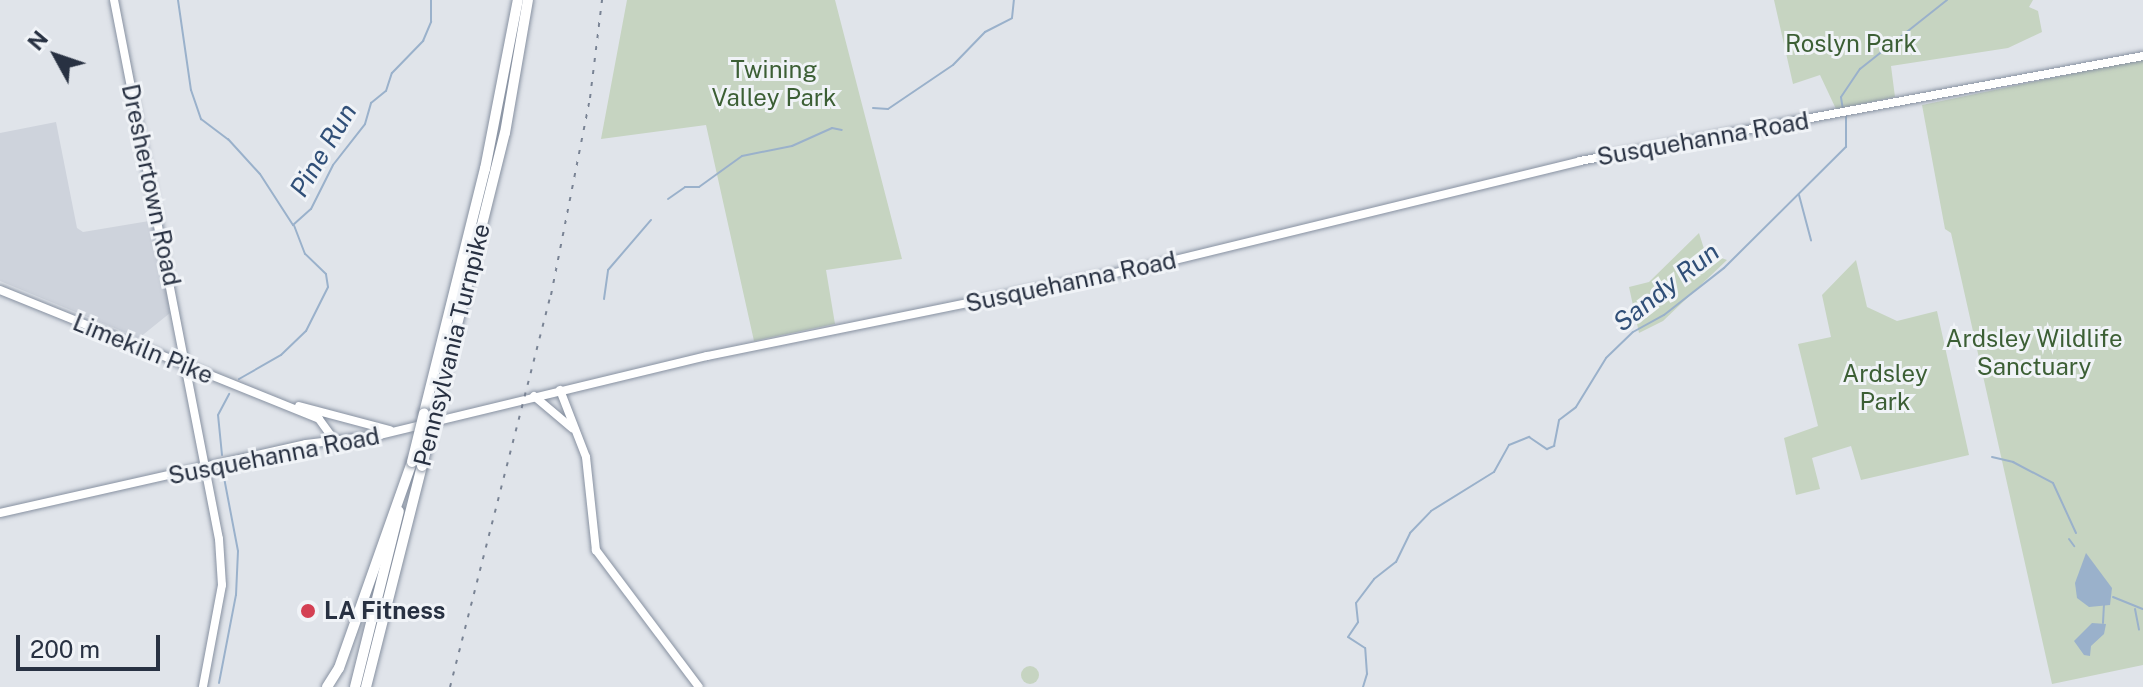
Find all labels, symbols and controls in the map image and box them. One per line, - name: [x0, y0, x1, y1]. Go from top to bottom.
- north arrow: [16, 16, 96, 96]
- text: N: [22, 26, 53, 56]
- park label: Roslyn Park: [1785, 30, 1917, 58]
- park label: Twining Valley Park: [711, 56, 837, 112]
- street label: Dreshertown Road: [116, 81, 186, 289]
- water label: Pine Run: [283, 98, 363, 202]
- street label: Susquehanna Road: [1595, 106, 1811, 172]
- street label: Pennsylvania Turnpike: [408, 221, 496, 469]
- water label: Sandy Run: [1607, 236, 1725, 338]
- street label: Susquehanna Road: [963, 246, 1179, 318]
- street label: Limekiln Pike: [69, 308, 217, 390]
- park label: Ardsley Wildlife Sanctuary: [1945, 325, 2123, 381]
- park label: Ardsley Park: [1842, 360, 1928, 416]
- street label: Susquehanna Road: [166, 421, 382, 491]
- place label: LA Fitness: [324, 597, 445, 625]
- marker: LA Fitness: [299, 602, 317, 620]
- scale bar: [20, 619, 164, 669]
- text: 200 m: [30, 635, 100, 663]

